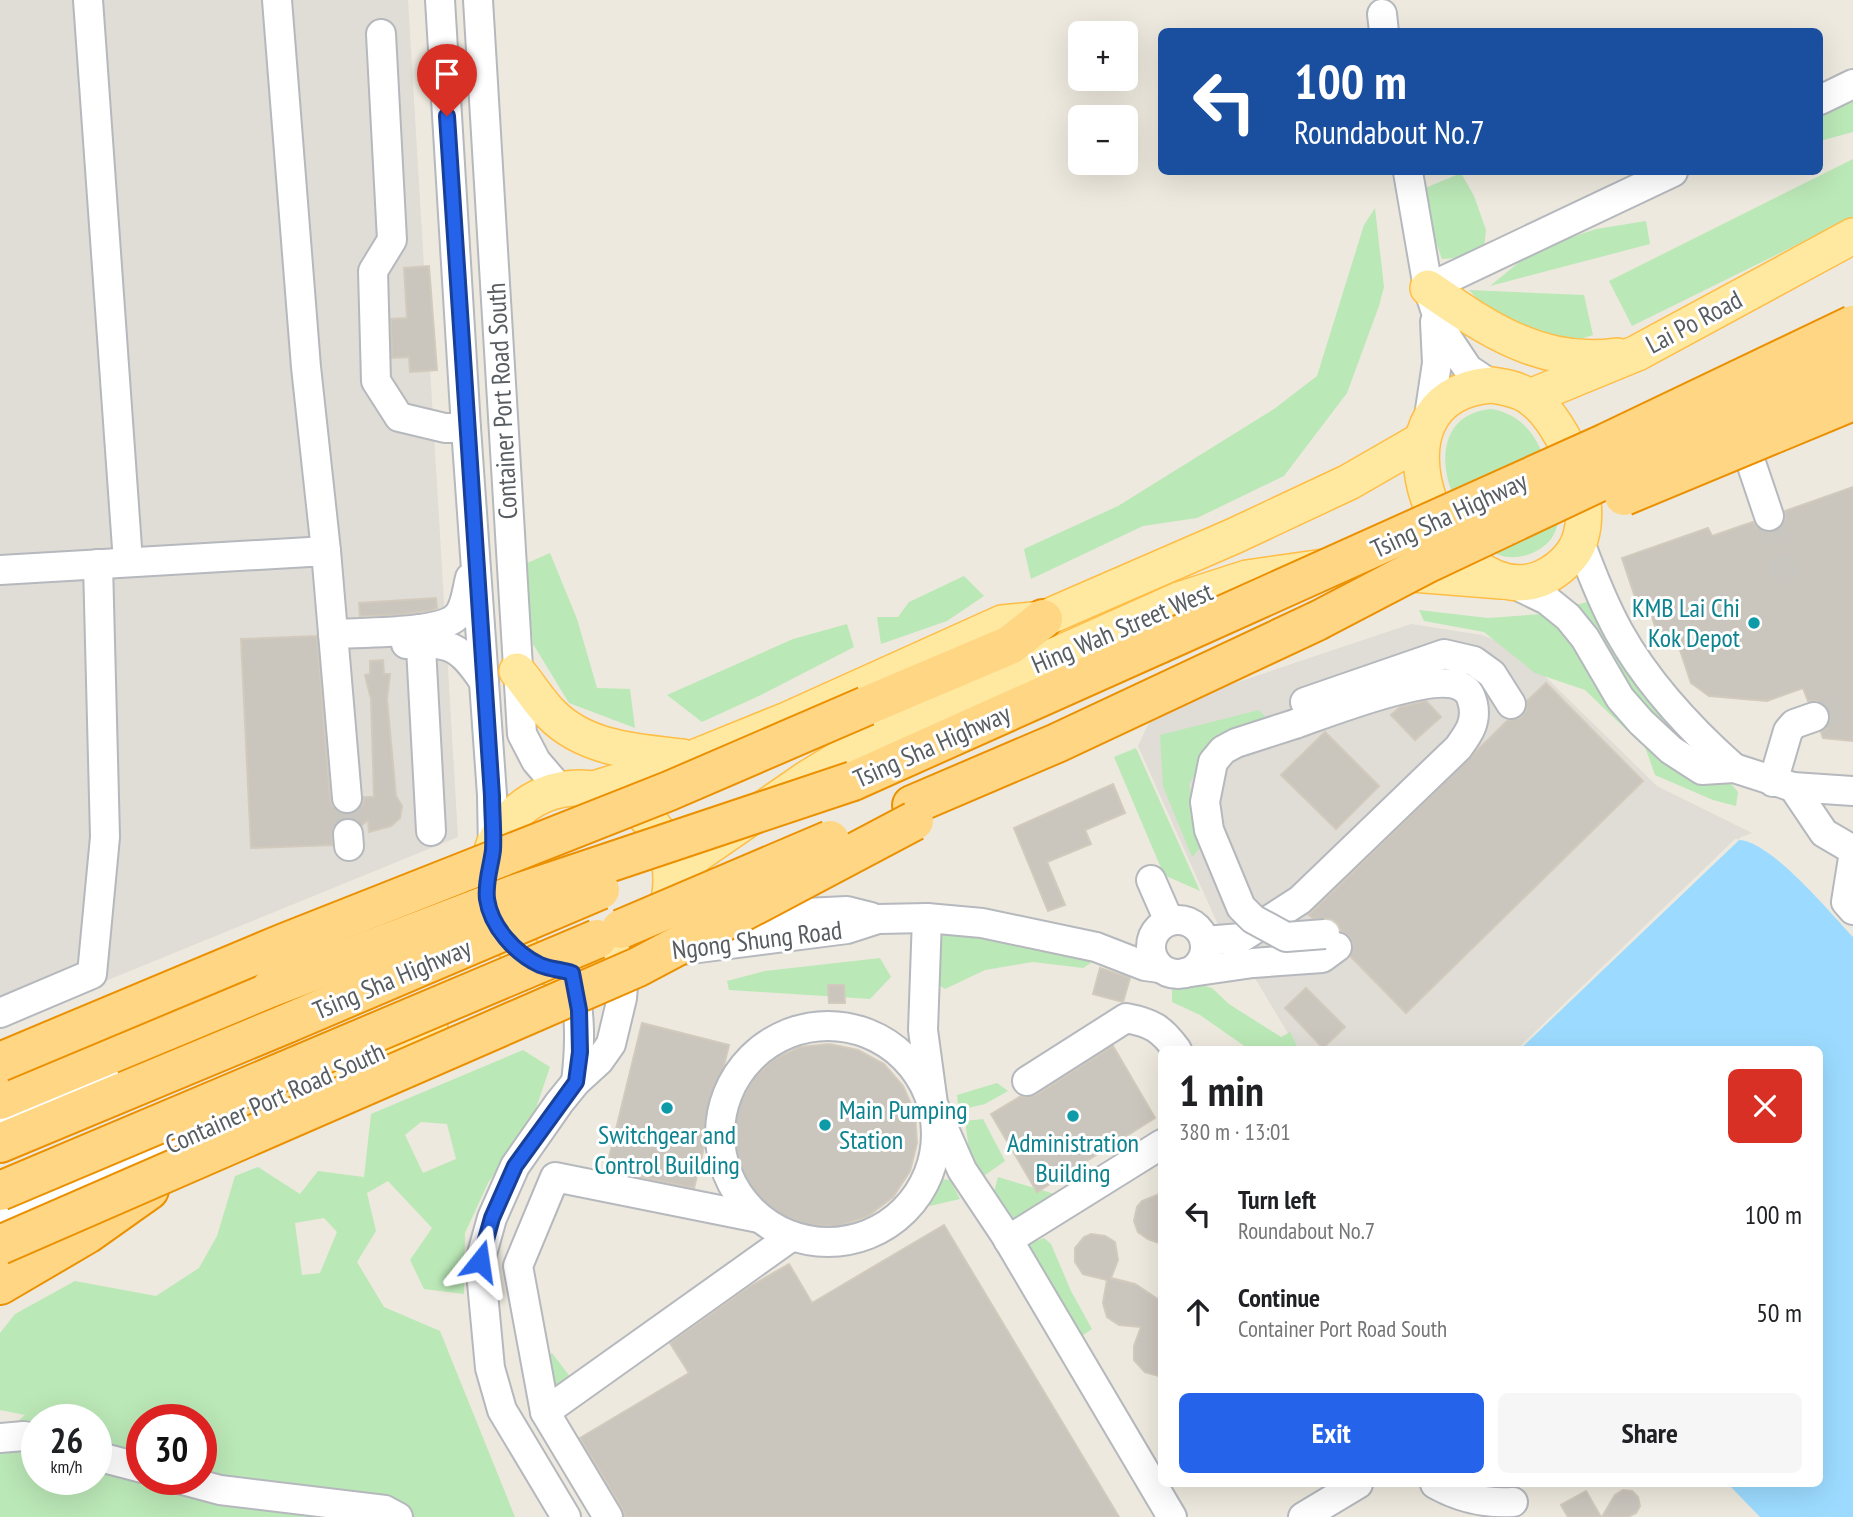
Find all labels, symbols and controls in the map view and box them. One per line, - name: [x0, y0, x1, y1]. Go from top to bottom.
- map controls: [1068, 21, 1138, 175]
- button: +: [1068, 21, 1138, 91]
- pin: [417, 44, 477, 116]
- text: 100 m: [1294, 49, 1407, 113]
- icon: arrive: [428, 55, 466, 93]
- icon: left: [1179, 56, 1270, 147]
- button: −: [1068, 105, 1138, 175]
- text: Roundabout No.7: [1294, 111, 1485, 153]
- street label: Container Port Road South: [479, 282, 524, 520]
- street label: Lai Po Road: [1640, 283, 1747, 361]
- street label: Tsing Sha Highway: [1366, 464, 1532, 565]
- street label: Hing Wah Street West: [1026, 575, 1217, 681]
- place label: KMB Lai Chi Kok Depot: [1632, 591, 1740, 654]
- marker: KMB Lai Chi Kok Depot: [1746, 615, 1762, 631]
- street label: Tsing Sha Highway: [848, 696, 1016, 795]
- street label: Ngong Shung Road: [670, 913, 844, 966]
- street label: Tsing Sha Highway: [308, 930, 476, 1027]
- street label: Container Port Road South: [160, 1034, 390, 1161]
- text: 1 min: [1179, 1063, 1264, 1118]
- button: close: [1728, 1069, 1802, 1143]
- place label: Main Pumping Station: [839, 1093, 967, 1156]
- marker: Switchgear and Control Building: [659, 1100, 675, 1116]
- marker: Administration Building: [1065, 1108, 1081, 1124]
- marker: Main Pumping Station: [817, 1117, 833, 1133]
- text: 380 m · 13:01: [1179, 1117, 1291, 1146]
- place label: Switchgear and Control Building: [594, 1118, 740, 1181]
- place label: Administration Building: [1007, 1126, 1139, 1189]
- text: Turn left: [1238, 1183, 1316, 1216]
- icon: left: [1179, 1195, 1217, 1233]
- text: 100 m: [1744, 1198, 1802, 1231]
- text: Roundabout No.7: [1238, 1216, 1375, 1245]
- position arrow: [443, 1224, 517, 1298]
- text: Continue: [1238, 1281, 1320, 1314]
- icon: ahead: [1179, 1293, 1217, 1331]
- text: 50 m: [1756, 1296, 1802, 1329]
- text: Container Port Road South: [1238, 1314, 1447, 1343]
- button: Exit: [1179, 1393, 1484, 1473]
- button: Share: [1498, 1393, 1802, 1473]
- speed limit sign: 30: [126, 1404, 217, 1495]
- text: 26: [50, 1417, 83, 1463]
- text: km/h: [51, 1455, 82, 1478]

